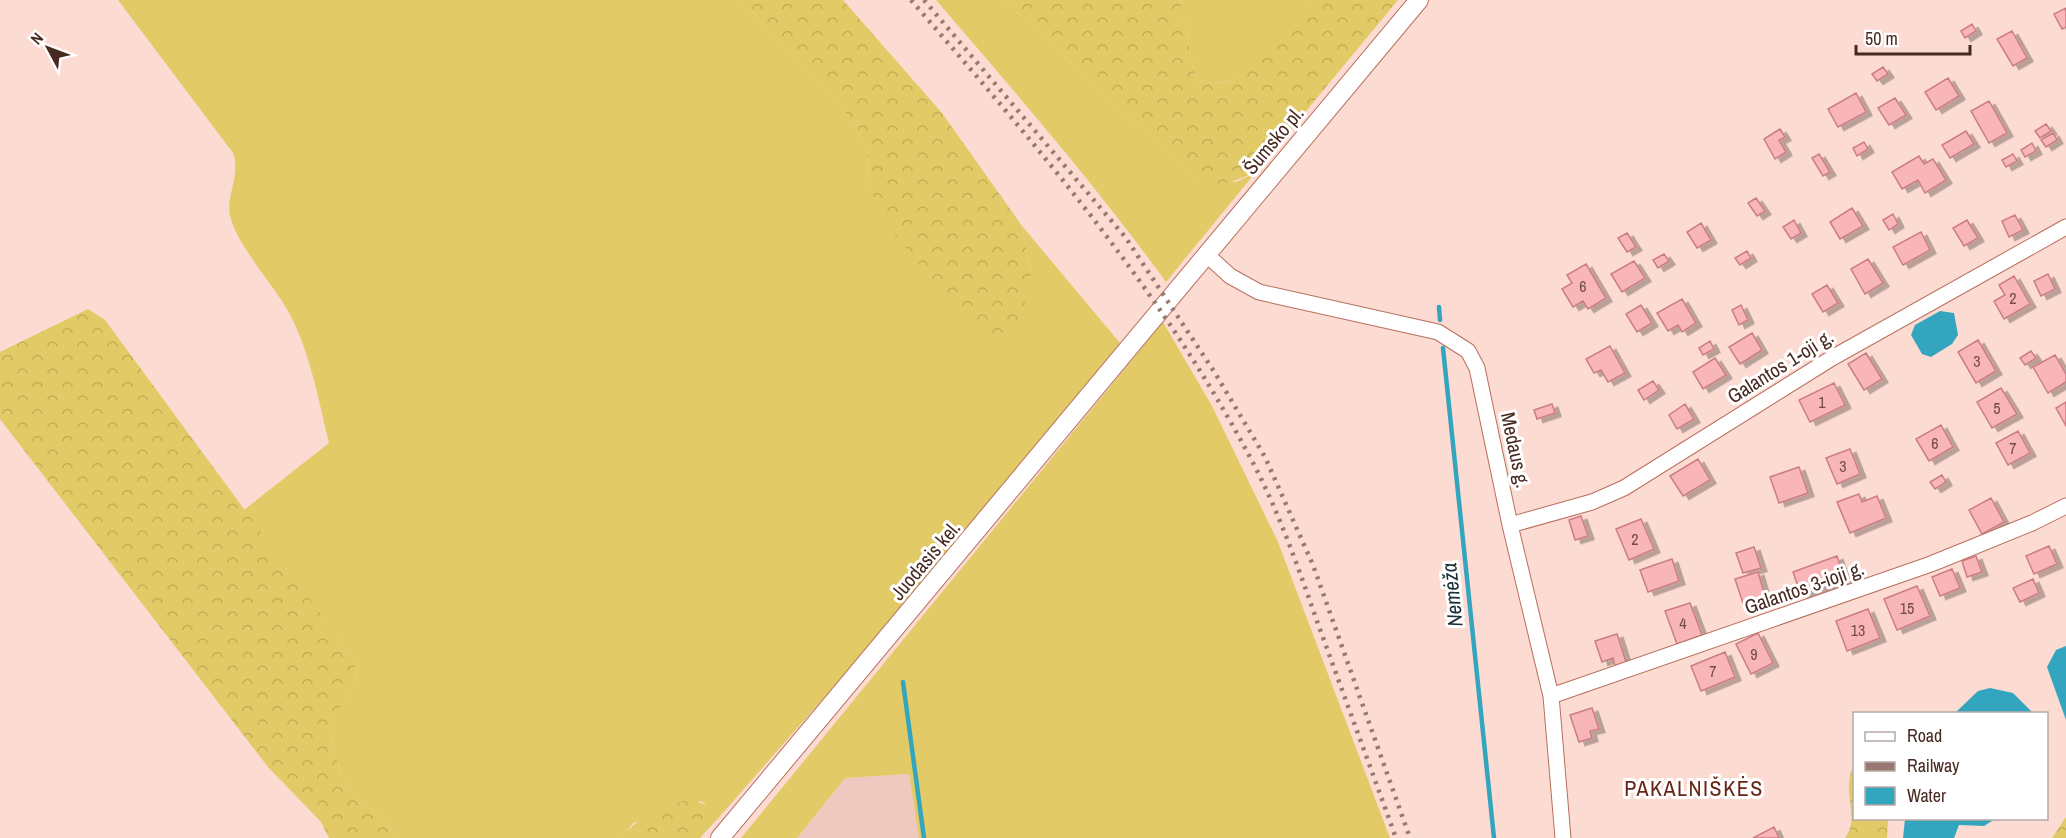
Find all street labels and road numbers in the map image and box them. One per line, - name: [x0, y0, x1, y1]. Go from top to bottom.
- street label: Šumsko pl.: [1237, 100, 1309, 180]
- street label: Galantos 1-oji g.: [1723, 324, 1837, 408]
- street label: Medaus g.: [1495, 410, 1537, 490]
- street label: Juodasis kel.: [884, 515, 966, 605]
- street label: Galantos 3-ioji g.: [1741, 554, 1867, 620]

